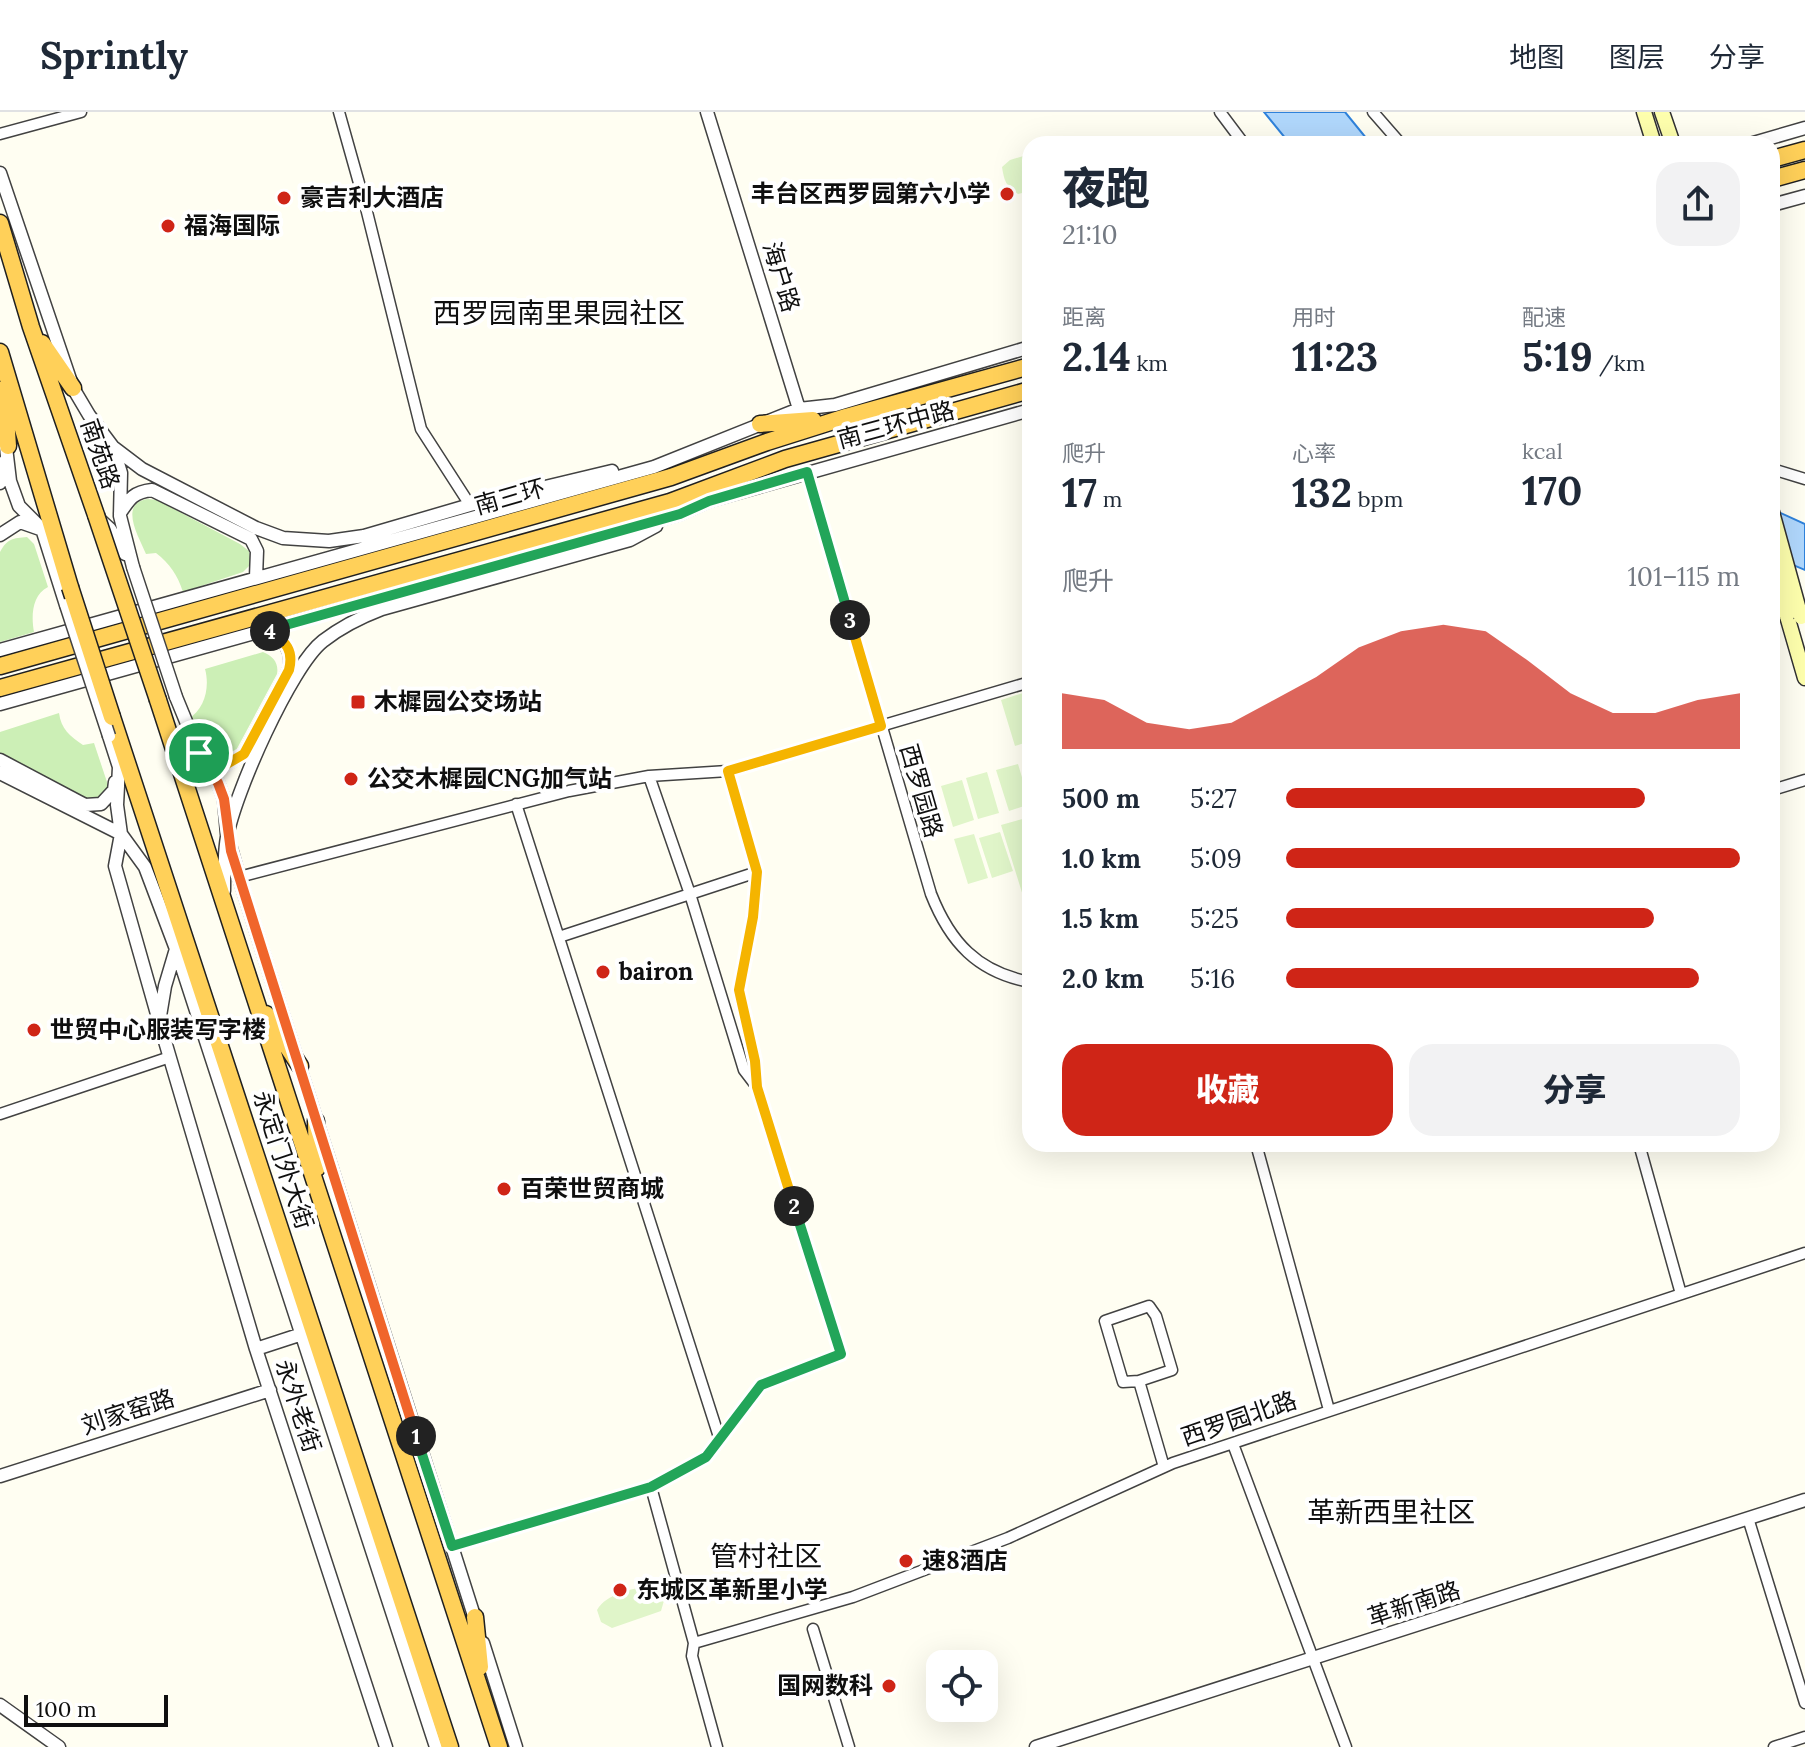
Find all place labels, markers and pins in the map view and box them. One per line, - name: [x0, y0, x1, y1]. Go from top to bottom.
- place label: 丰台区西罗园第六小学: [751, 178, 991, 209]
- place label: 豪吉利大酒店: [300, 182, 444, 213]
- marker: 丰台区西罗园第六小学: [998, 185, 1016, 203]
- marker: 豪吉利大酒店: [275, 189, 293, 207]
- place label: 福海国际: [184, 210, 280, 241]
- marker: 福海国际: [159, 217, 177, 235]
- pin: 3: [830, 600, 870, 640]
- pin: 4: [250, 611, 290, 651]
- place label: 木樨园公交场站: [374, 686, 542, 717]
- marker: 木樨园公交场站: [349, 693, 367, 711]
- pin: [165, 719, 233, 787]
- place label: 公交木樨园CNG加气站: [367, 763, 612, 794]
- marker: 公交木樨园CNG加气站: [342, 770, 360, 788]
- place label: bairon: [618, 956, 693, 987]
- marker: bairon: [594, 963, 612, 981]
- place label: 世贸中心服装写字楼: [50, 1014, 266, 1045]
- marker: 世贸中心服装写字楼: [25, 1021, 43, 1039]
- place label: 百荣世贸商城: [520, 1173, 664, 1204]
- marker: 百荣世贸商城: [495, 1180, 513, 1198]
- pin: 2: [774, 1186, 814, 1226]
- pin: 1: [396, 1416, 436, 1456]
- place label: 速8酒店: [922, 1545, 1008, 1576]
- marker: 速8酒店: [897, 1552, 915, 1570]
- place label: 东城区革新里小学: [636, 1574, 828, 1605]
- marker: 东城区革新里小学: [611, 1581, 629, 1599]
- place label: 国网数科: [777, 1670, 873, 1701]
- marker: 国网数科: [880, 1677, 898, 1695]

